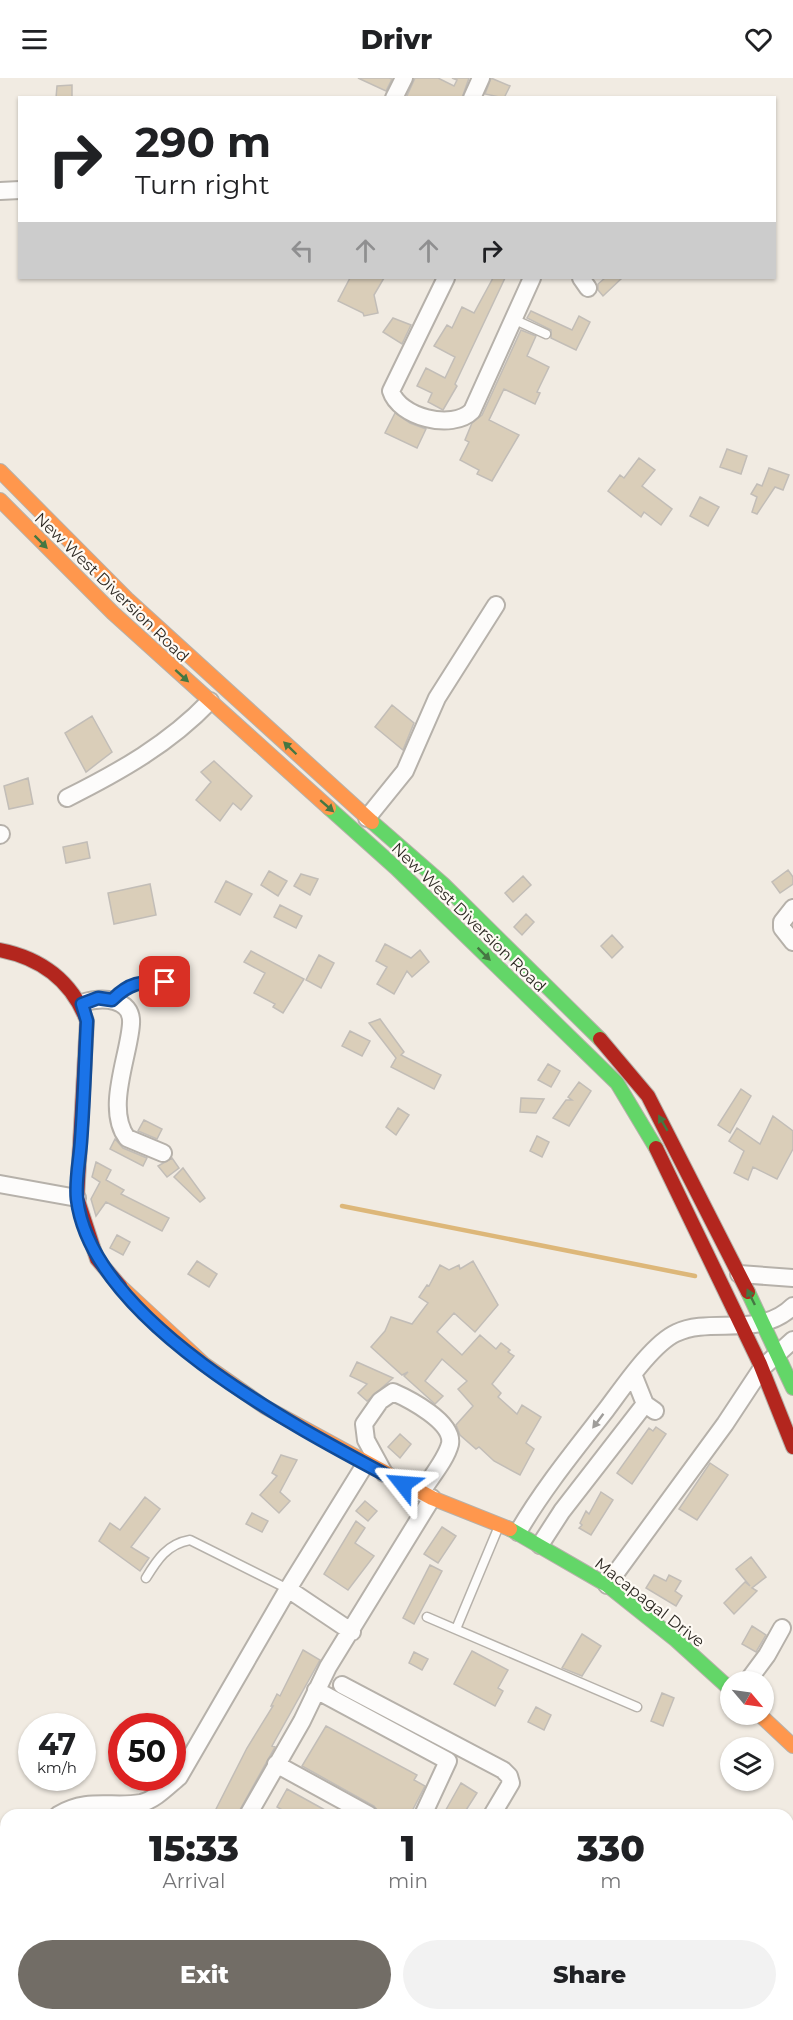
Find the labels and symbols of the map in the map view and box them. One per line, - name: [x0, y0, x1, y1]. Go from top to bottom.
- street label: New West Diversion Road: [31, 509, 193, 666]
- one-way arrow: [33, 534, 47, 548]
- one-way arrow: [174, 669, 189, 682]
- one-way arrow: [284, 741, 298, 755]
- one-way arrow: [319, 800, 335, 813]
- street label: New West Diversion Road: [388, 839, 550, 996]
- one-way arrow: [477, 947, 491, 961]
- pin: [139, 956, 190, 1007]
- one-way arrow: [658, 1115, 669, 1131]
- one-way arrow: [746, 1288, 756, 1306]
- one-way arrow: [592, 1412, 604, 1428]
- position arrow: [371, 1452, 435, 1516]
- street label: Macapagal Drive: [591, 1554, 708, 1651]
- north arrow: [720, 1671, 774, 1725]
- speed limit sign: 50: [108, 1713, 186, 1791]

